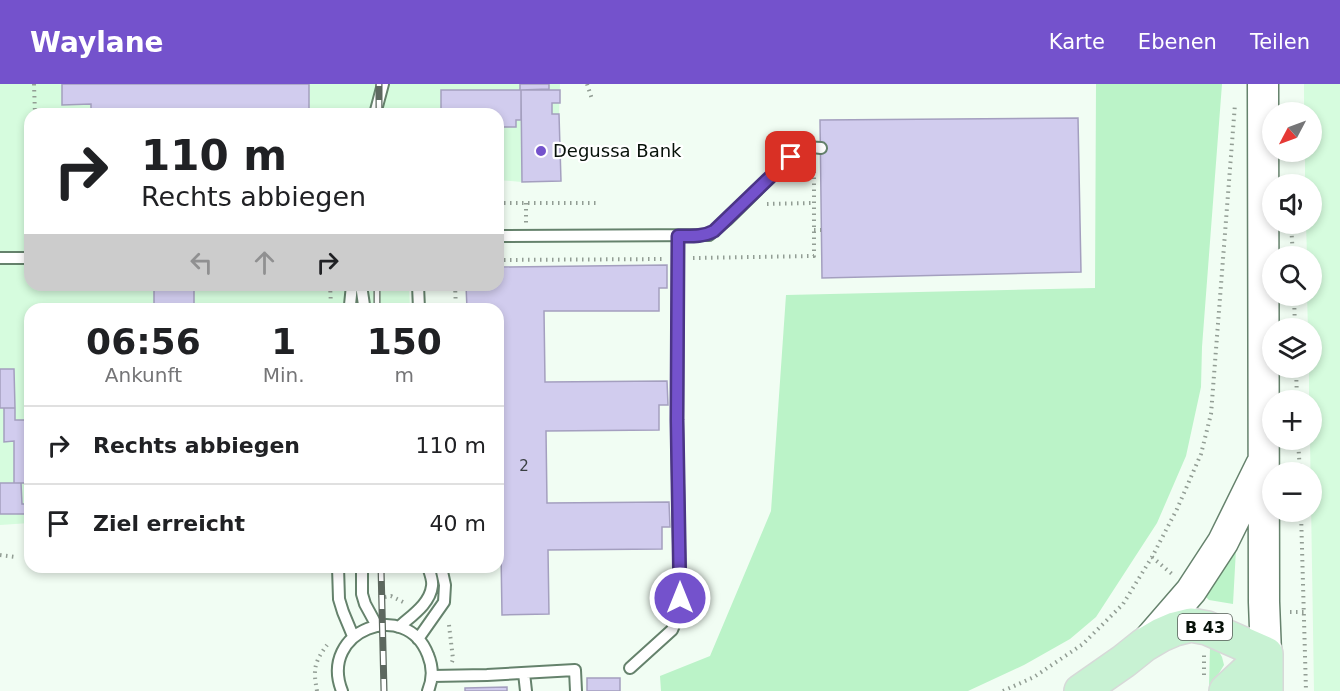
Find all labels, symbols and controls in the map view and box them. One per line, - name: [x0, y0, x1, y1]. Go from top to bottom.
- text: Waylane: [30, 26, 164, 59]
- text: Karte: [1049, 30, 1105, 54]
- text: Ebenen: [1138, 30, 1217, 54]
- text: Teilen: [1250, 30, 1310, 54]
- north arrow: [1262, 102, 1322, 162]
- map controls: [1262, 102, 1322, 522]
- text: 110 m: [141, 131, 287, 180]
- pin: [765, 131, 816, 182]
- icon: right: [42, 132, 120, 210]
- place label: Degussa Bank: [553, 140, 682, 161]
- icon: arrive: [774, 140, 807, 173]
- marker: Degussa Bank: [534, 144, 548, 158]
- button: sound: [1262, 174, 1322, 234]
- text: Rechts abbiegen: [141, 181, 366, 212]
- icon: left: [185, 246, 218, 279]
- icon: ahead: [248, 246, 281, 279]
- icon: right: [311, 246, 344, 279]
- button: search: [1262, 246, 1322, 306]
- button: layers: [1262, 318, 1322, 378]
- text: 06:56: [86, 321, 201, 362]
- text: 1: [271, 321, 296, 362]
- text: 150: [367, 321, 442, 362]
- text: Ankunft: [105, 363, 182, 387]
- text: Min.: [263, 363, 305, 387]
- text: m: [395, 363, 414, 387]
- button: +: [1262, 390, 1322, 450]
- icon: right: [42, 429, 75, 462]
- text: Rechts abbiegen: [93, 433, 300, 458]
- text: 110 m: [416, 433, 486, 458]
- house number: 2: [519, 457, 529, 475]
- button: −: [1262, 462, 1322, 522]
- icon: arrive: [42, 507, 75, 540]
- text: Ziel erreicht: [93, 511, 245, 536]
- text: 40 m: [430, 511, 486, 536]
- position arrow: [648, 566, 712, 630]
- road number: B 43: [1178, 614, 1232, 640]

